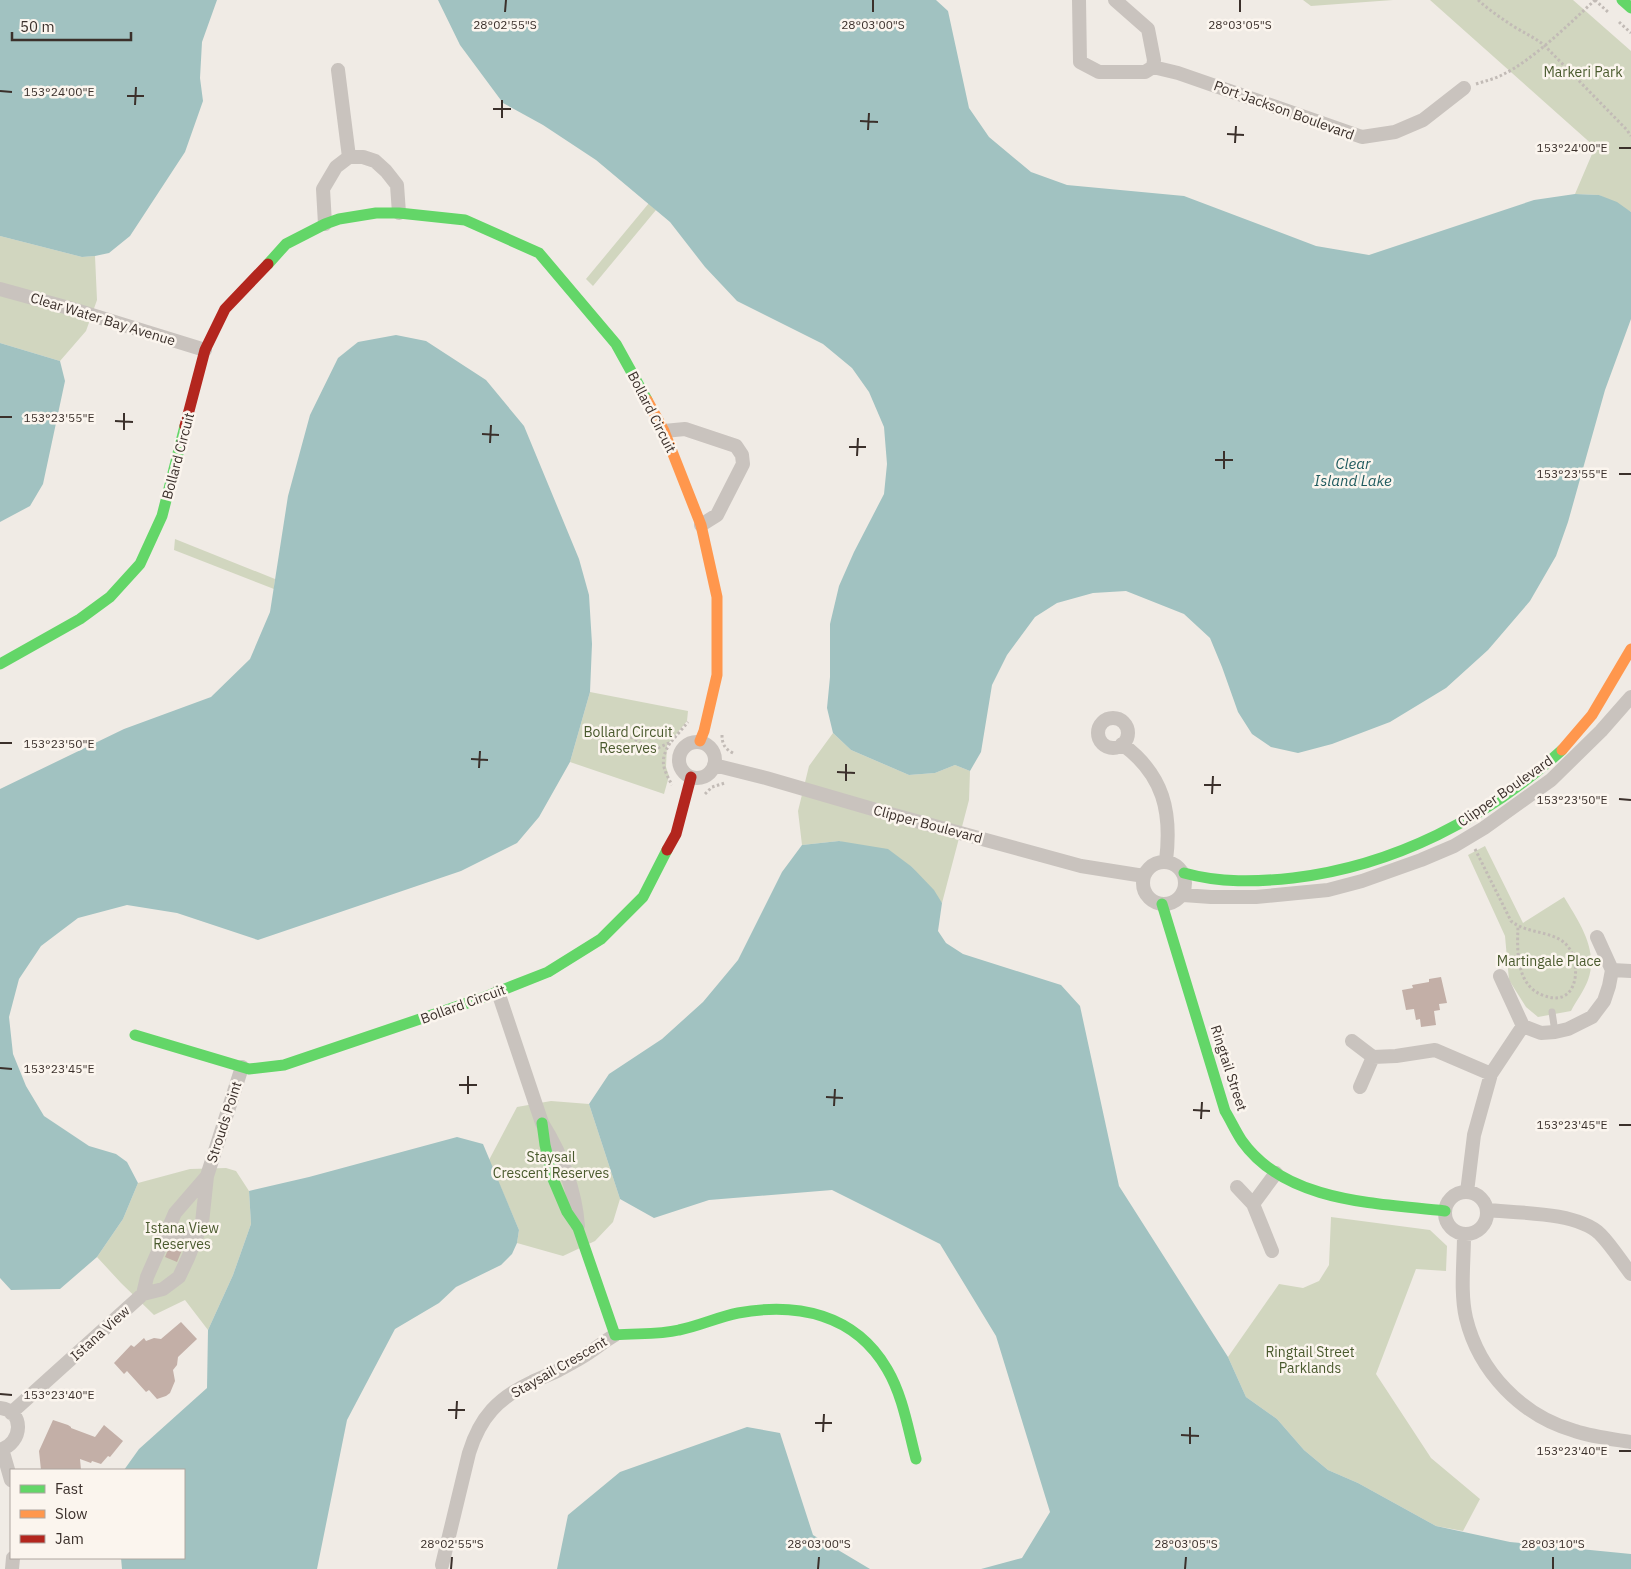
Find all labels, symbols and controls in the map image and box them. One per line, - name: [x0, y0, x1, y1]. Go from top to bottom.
- scale bar: [12, 10, 131, 42]
- text: 50 m: [20, 17, 55, 36]
- text: 28°02'55"S: [473, 17, 537, 32]
- text: 28°03'00"S: [841, 17, 905, 32]
- text: 28°03'05"S: [1208, 17, 1272, 32]
- park label: Markeri Park: [1543, 63, 1623, 81]
- street label: Port Jackson Boulevard: [1211, 76, 1357, 144]
- text: 153°24'00"E: [24, 84, 94, 99]
- text: 153°24'00"E: [1537, 140, 1607, 155]
- street label: Clear Water Bay Avenue: [28, 288, 178, 350]
- street label: Bollard Circuit: [624, 368, 680, 456]
- text: 153°23'55"E: [24, 410, 94, 425]
- street label: Bollard Circuit: [158, 411, 198, 501]
- water label: Clear Island Lake: [1314, 454, 1392, 490]
- text: 153°23'55"E: [1537, 466, 1607, 481]
- park label: Bollard Circuit Reserves: [583, 723, 673, 757]
- text: 153°23'50"E: [24, 736, 94, 751]
- street label: Clipper Boulevard: [1454, 751, 1556, 831]
- text: 153°23'50"E: [1537, 792, 1607, 807]
- street label: Clipper Boulevard: [872, 801, 984, 847]
- park label: Martingale Place: [1497, 952, 1602, 970]
- street label: Bollard Circuit: [418, 980, 508, 1028]
- street label: Ringtail Street: [1207, 1023, 1251, 1113]
- text: 153°23'45"E: [24, 1061, 94, 1076]
- street label: Strouds Point: [202, 1079, 246, 1165]
- text: 153°23'45"E: [1537, 1117, 1607, 1132]
- park label: Staysail Crescent Reserves: [493, 1148, 609, 1182]
- park label: Istana View Reserves: [145, 1219, 219, 1253]
- street label: Istana View: [67, 1301, 134, 1364]
- street label: Staysail Crescent: [508, 1332, 610, 1402]
- park label: Ringtail Street Parklands: [1265, 1343, 1355, 1377]
- text: 153°23'40"E: [24, 1387, 94, 1402]
- text: 153°23'40"E: [1537, 1443, 1607, 1458]
- legend: [10, 1469, 185, 1559]
- text: Fast: [55, 1479, 83, 1498]
- text: Slow: [55, 1504, 88, 1523]
- text: Jam: [55, 1529, 84, 1548]
- text: 28°02'55"S: [420, 1536, 484, 1551]
- text: 28°03'00"S: [787, 1536, 851, 1551]
- text: 28°03'05"S: [1154, 1536, 1218, 1551]
- text: 28°03'10"S: [1521, 1536, 1585, 1551]

